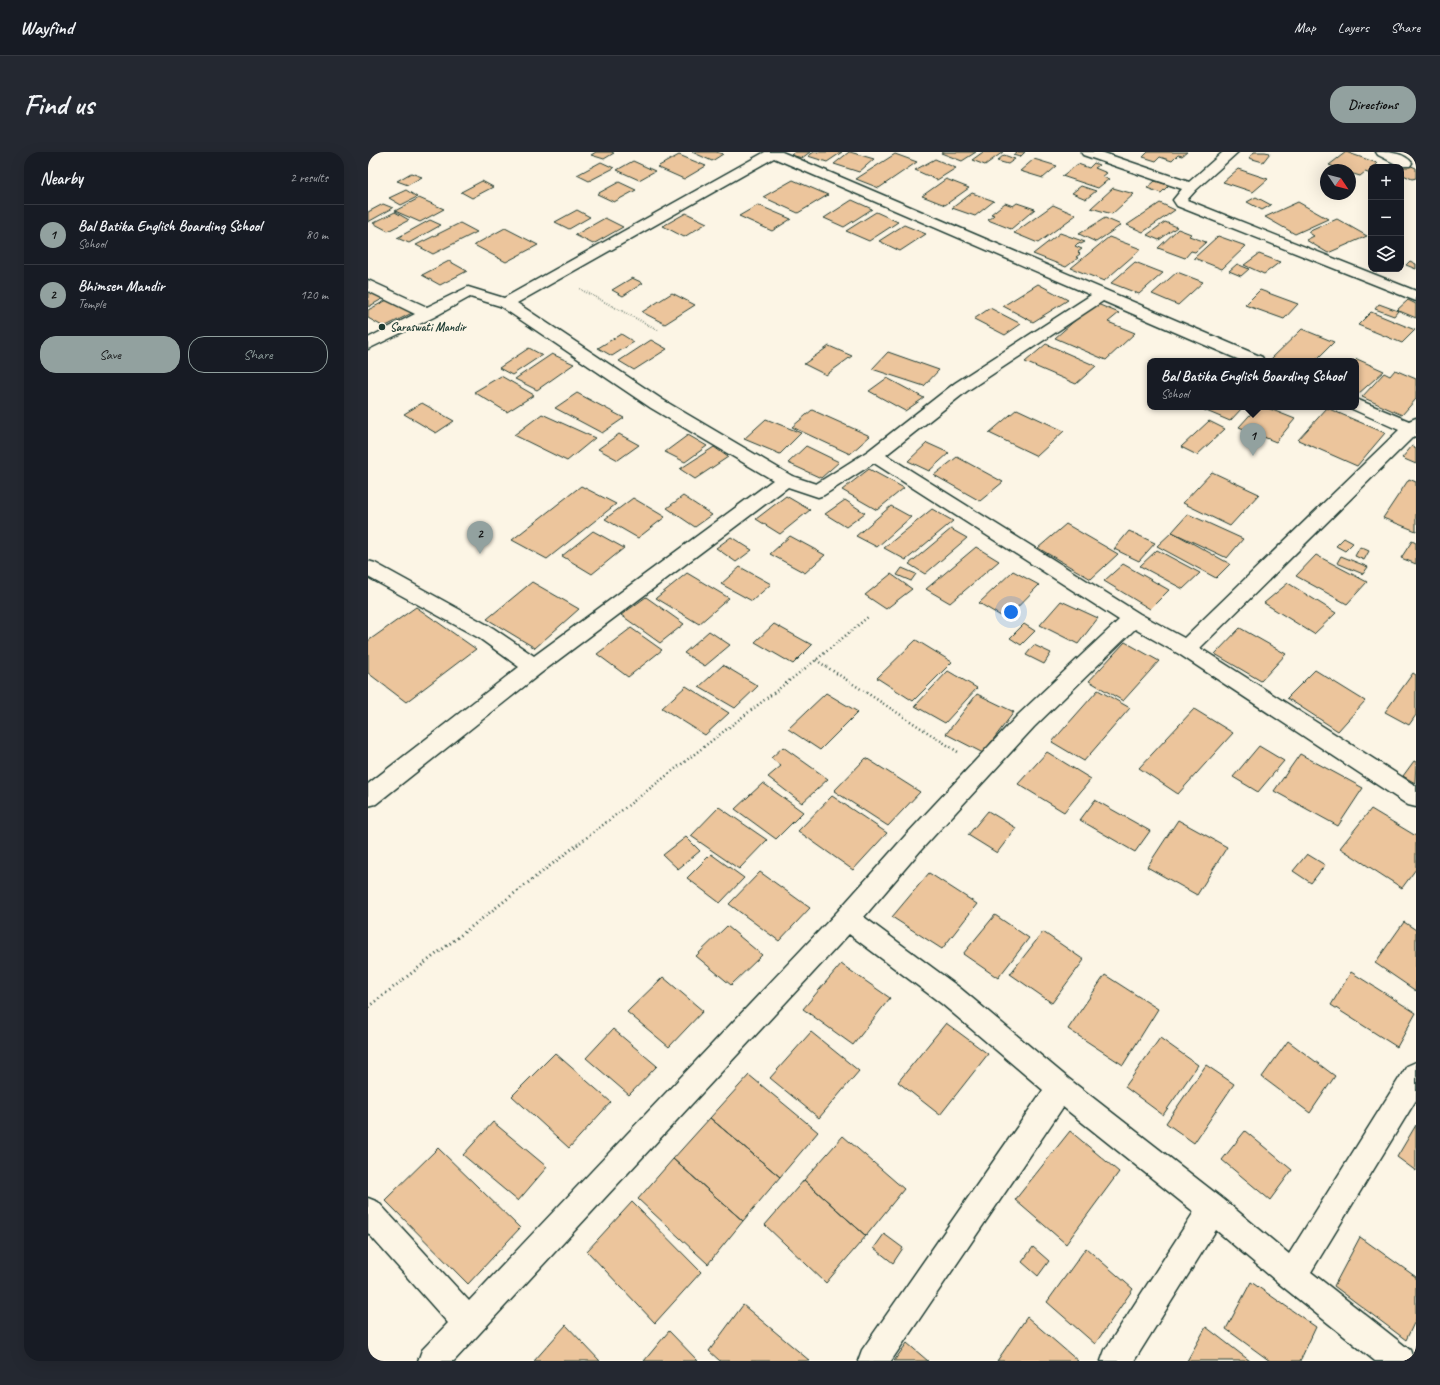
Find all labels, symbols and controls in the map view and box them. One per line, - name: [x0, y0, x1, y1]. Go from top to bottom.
- text: Wayfind: [20, 16, 73, 40]
- text: Map: [1294, 19, 1316, 36]
- text: Layers: [1338, 19, 1369, 36]
- text: Share: [1391, 19, 1420, 36]
- button: Directions: [1330, 86, 1416, 123]
- text: Find us: [24, 87, 94, 122]
- north arrow: [1320, 164, 1356, 200]
- map controls: [1368, 164, 1404, 272]
- button: +: [1368, 164, 1404, 200]
- text: Nearby: [40, 168, 83, 189]
- text: 2 results: [290, 170, 328, 186]
- button: −: [1368, 200, 1404, 236]
- text: Bal Batika English Boarding School: [78, 217, 262, 236]
- text: 1: [50, 227, 56, 243]
- text: 80 m: [306, 227, 328, 243]
- text: School: [78, 236, 106, 252]
- button: layers: [1368, 236, 1404, 272]
- text: Bhimsen Mandir: [78, 277, 164, 296]
- text: 2: [50, 287, 56, 303]
- text: 120 m: [300, 287, 328, 303]
- text: Temple: [78, 296, 106, 312]
- place label: Saraswati Mandir: [390, 319, 467, 335]
- marker: Saraswati Mandir: [377, 322, 387, 332]
- button: Save: [40, 336, 180, 373]
- button: Share: [188, 336, 328, 373]
- popup: [1147, 358, 1359, 410]
- text: Bal Batika English Boarding School: [1161, 367, 1345, 386]
- text: School: [1161, 386, 1189, 402]
- pin: 1: [1240, 423, 1266, 456]
- pin: 2: [467, 521, 493, 554]
- your location: [1001, 602, 1021, 622]

